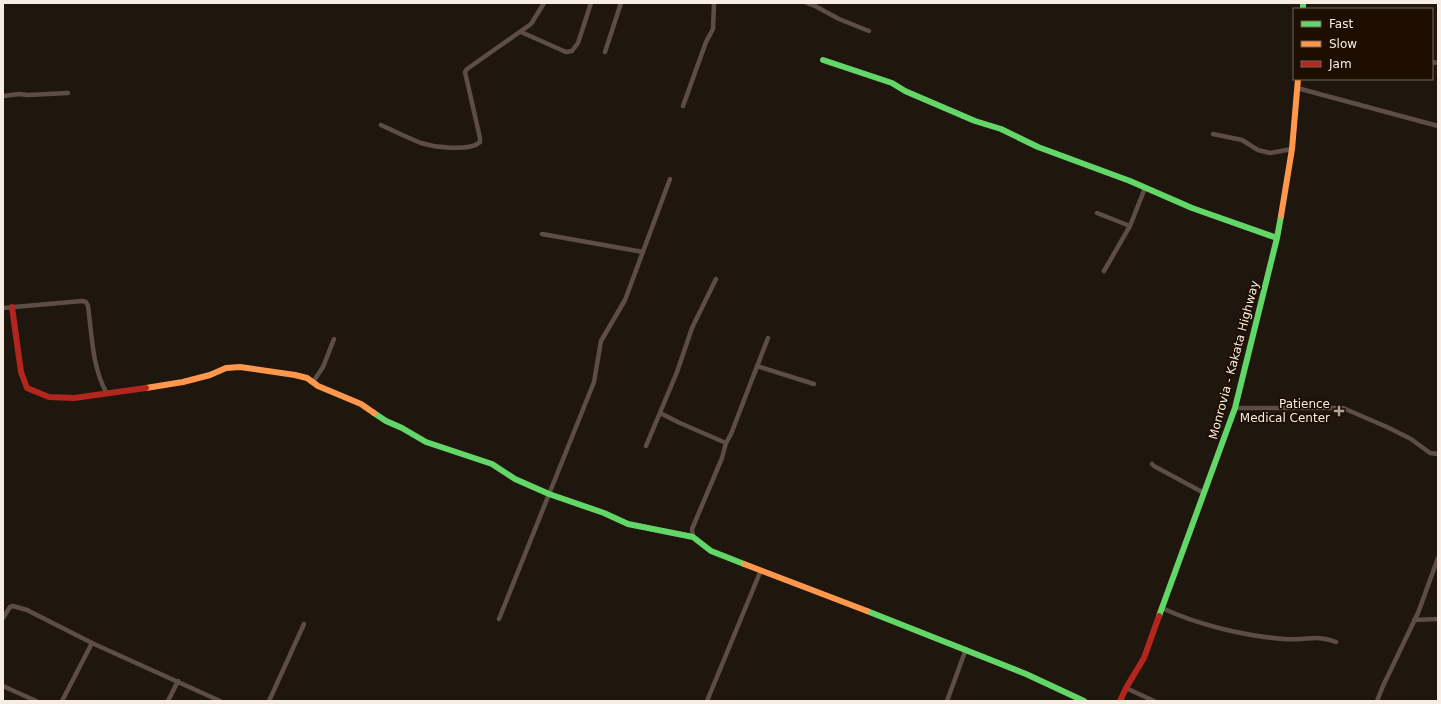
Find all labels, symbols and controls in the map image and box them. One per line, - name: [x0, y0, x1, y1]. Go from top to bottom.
- legend: [1293, 8, 1433, 80]
- text: Fast: [1329, 17, 1353, 31]
- text: Slow: [1329, 37, 1357, 51]
- text: Jam: [1328, 57, 1352, 71]
- street label: Monrovia - Kakata Highway: [1206, 279, 1262, 441]
- place label: Patience Medical Center: [1240, 397, 1330, 425]
- marker: Patience Medical Center: [1333, 405, 1345, 417]

